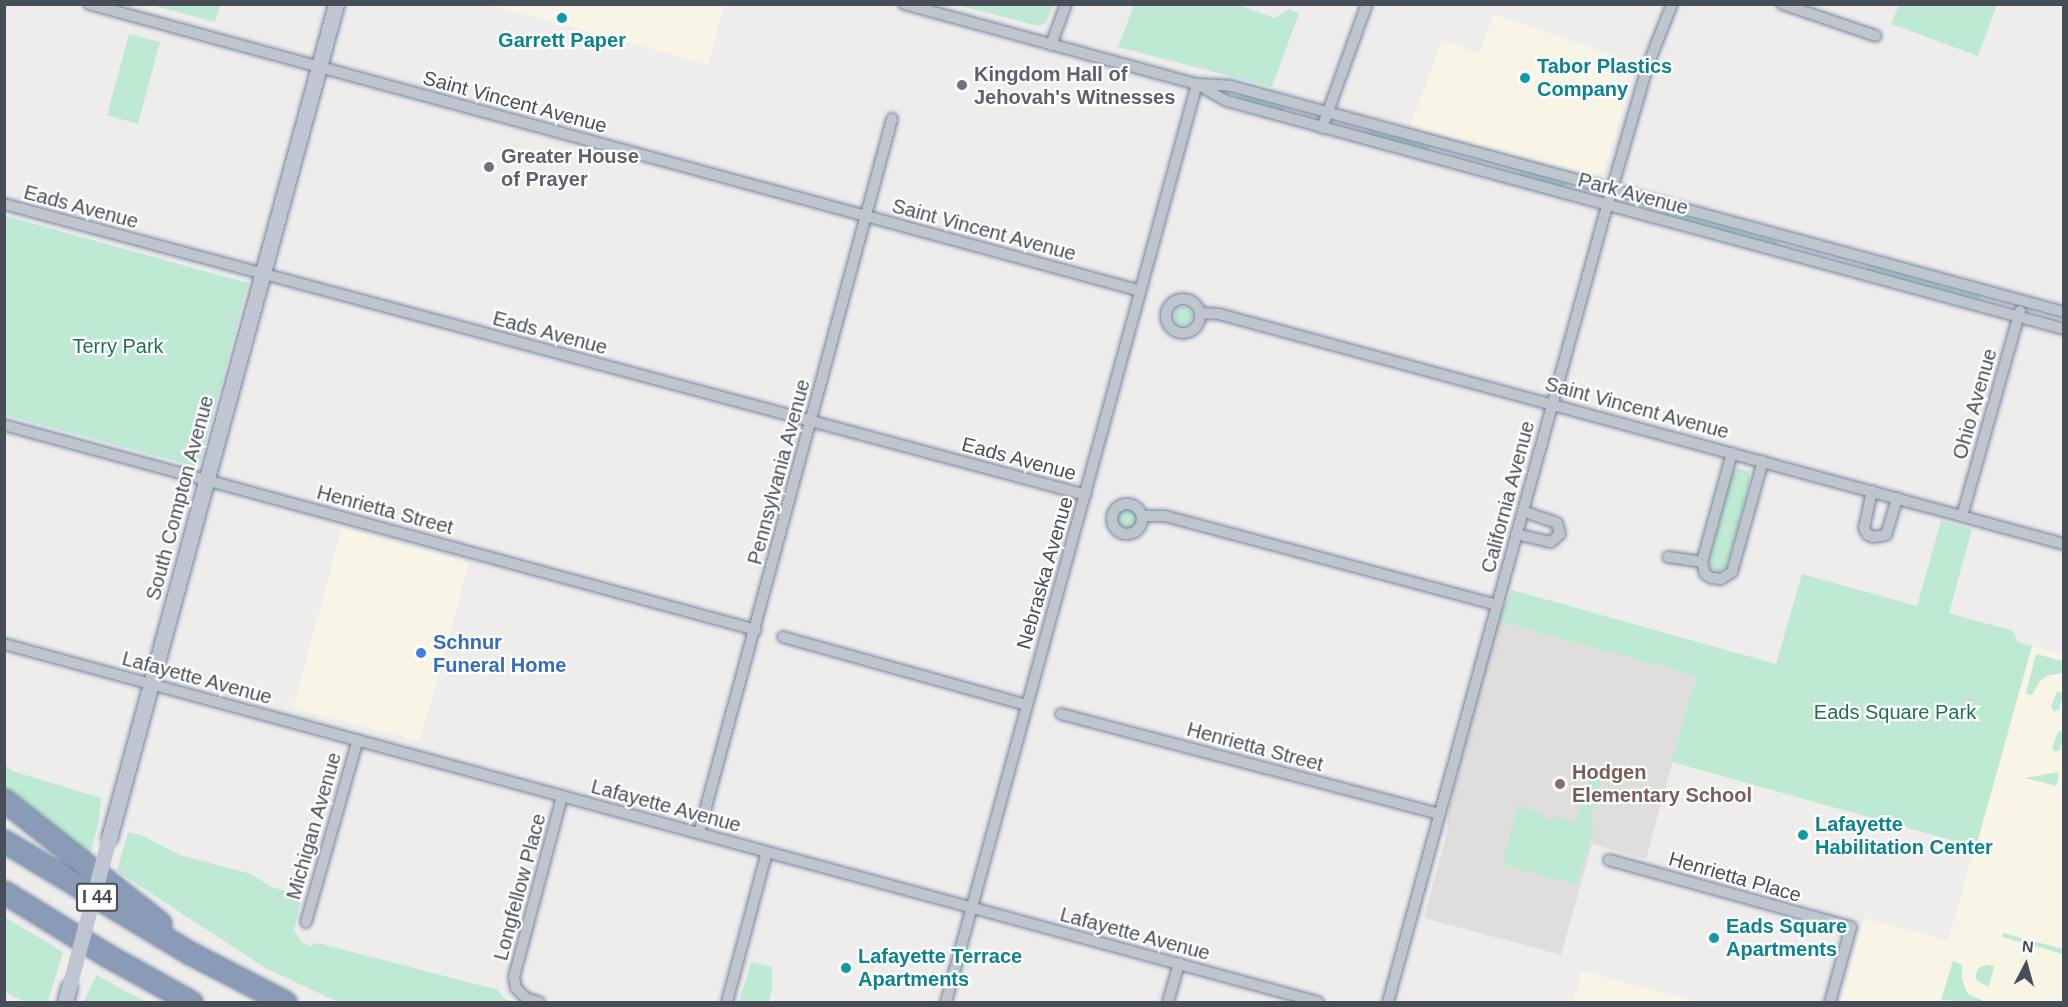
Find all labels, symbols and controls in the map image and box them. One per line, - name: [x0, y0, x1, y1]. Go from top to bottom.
- marker: Garrett Paper: [555, 11, 569, 25]
- place label: Garrett Paper: [498, 28, 626, 52]
- place label: Tabor Plastics Company: [1537, 54, 1672, 101]
- place label: Kingdom Hall of Jehovah's Witnesses: [974, 62, 1175, 109]
- street label: Saint Vincent Avenue: [420, 66, 610, 138]
- marker: Tabor Plastics Company: [1518, 71, 1532, 85]
- marker: Kingdom Hall of Jehovah's Witnesses: [955, 78, 969, 92]
- place label: Greater House of Prayer: [501, 144, 639, 191]
- marker: Greater House of Prayer: [482, 160, 496, 174]
- street label: Park Avenue: [1575, 168, 1691, 220]
- street label: Eads Avenue: [21, 180, 141, 234]
- street label: Saint Vincent Avenue: [889, 194, 1079, 266]
- street label: Eads Avenue: [490, 306, 610, 360]
- park label: Terry Park: [72, 334, 164, 358]
- street label: Ohio Avenue: [1948, 345, 2002, 463]
- street label: Saint Vincent Avenue: [1542, 372, 1732, 444]
- street label: Pennsylvania Avenue: [743, 376, 815, 568]
- street label: South Compton Avenue: [141, 393, 219, 603]
- street label: California Avenue: [1476, 418, 1540, 576]
- street label: Eads Avenue: [959, 432, 1079, 486]
- street label: Henrietta Street: [314, 480, 456, 540]
- street label: Nebraska Avenue: [1012, 493, 1078, 653]
- place label: Schnur Funeral Home: [433, 630, 566, 677]
- street label: Lafayette Avenue: [119, 646, 275, 710]
- marker: Schnur Funeral Home: [414, 646, 428, 660]
- park label: Eads Square Park: [1814, 700, 1976, 724]
- street label: Henrietta Street: [1184, 717, 1326, 777]
- street label: Michigan Avenue: [281, 749, 347, 903]
- place label: Hodgen Elementary School: [1572, 760, 1752, 807]
- street label: Lafayette Avenue: [588, 774, 744, 838]
- marker: Hodgen Elementary School: [1553, 777, 1567, 791]
- street label: Longfellow Place: [489, 811, 551, 963]
- place label: Lafayette Habilitation Center: [1815, 812, 1993, 859]
- marker: Lafayette Habilitation Center: [1796, 828, 1810, 842]
- street label: Henrietta Place: [1666, 847, 1804, 907]
- road number: I 44: [74, 882, 120, 912]
- street label: Lafayette Avenue: [1057, 902, 1213, 966]
- place label: Eads Square Apartments: [1726, 915, 1847, 962]
- marker: Eads Square Apartments: [1707, 931, 1721, 945]
- north arrow: [1996, 935, 2056, 995]
- text: N: [2021, 938, 2035, 956]
- place label: Lafayette Terrace Apartments: [858, 945, 1022, 992]
- marker: Lafayette Terrace Apartments: [839, 961, 853, 975]

